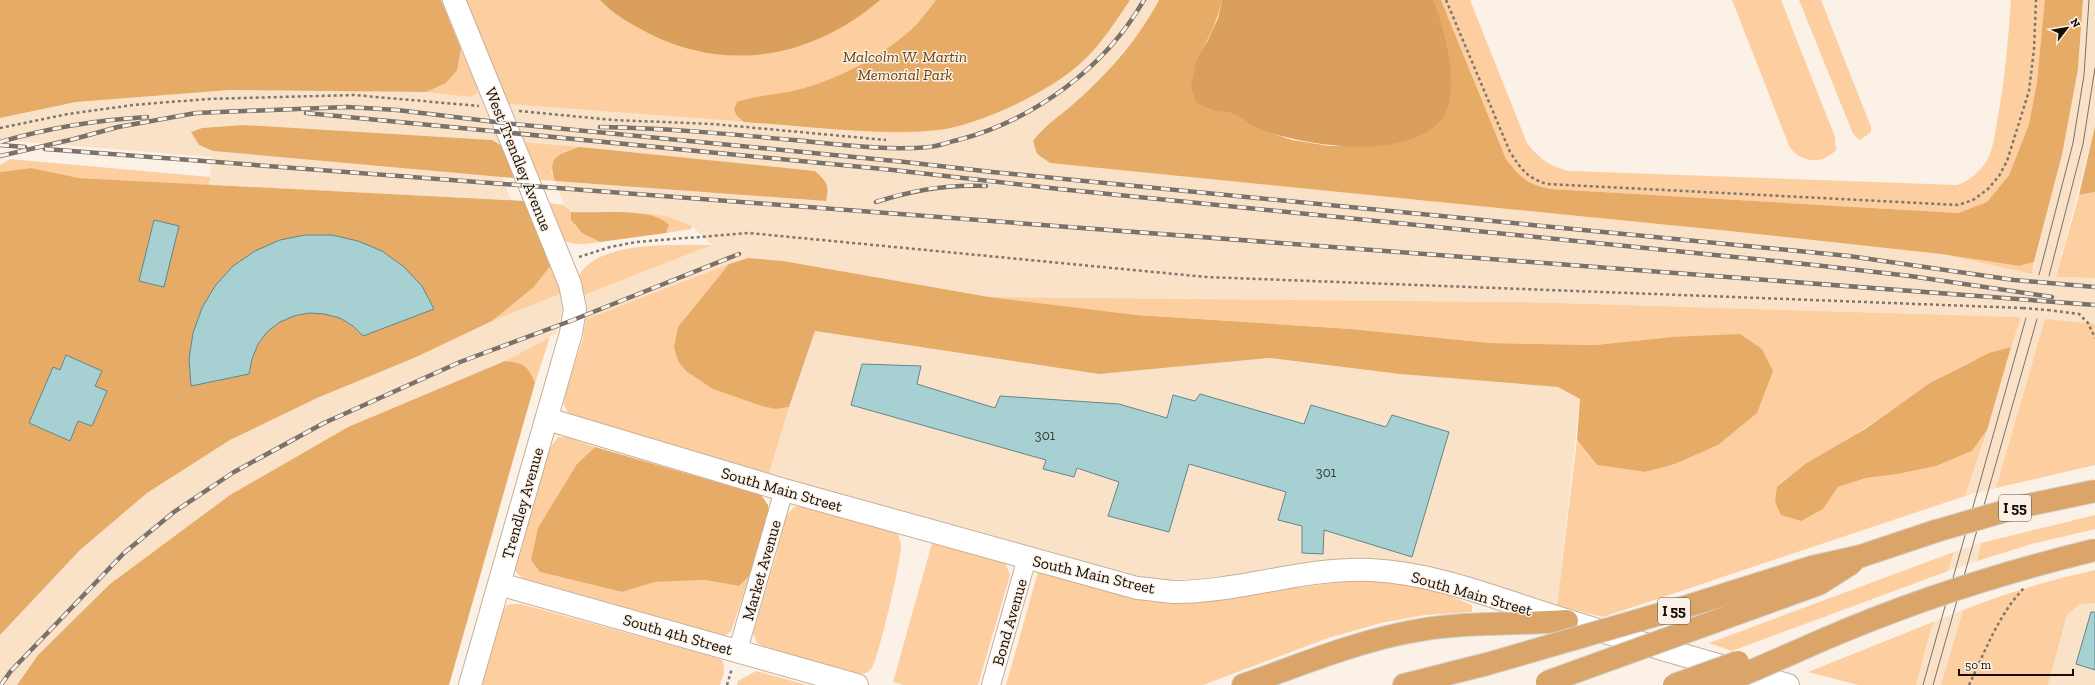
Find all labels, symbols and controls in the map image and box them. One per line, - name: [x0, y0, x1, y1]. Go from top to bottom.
- north arrow: [2047, 8, 2087, 48]
- text: N: [2067, 16, 2083, 31]
- park label: Malcolm W. Martin Memorial Park: [843, 47, 967, 84]
- street label: West Trendley Avenue: [481, 85, 556, 234]
- house number: 301: [1035, 427, 1056, 444]
- street label: Trendley Avenue: [497, 445, 547, 561]
- street label: South Main Street: [719, 463, 845, 516]
- house number: 301: [1316, 464, 1337, 481]
- road number: I 55: [1999, 495, 2031, 521]
- street label: Market Avenue: [738, 518, 785, 623]
- street label: South Main Street: [1031, 551, 1157, 598]
- street label: South Main Street: [1409, 567, 1535, 620]
- street label: Bond Avenue: [988, 576, 1031, 668]
- road number: I 55: [1658, 598, 1690, 624]
- street label: South 4th Street: [621, 610, 735, 659]
- scale bar: [1959, 651, 2073, 677]
- text: 50 m: [1965, 658, 1992, 672]

